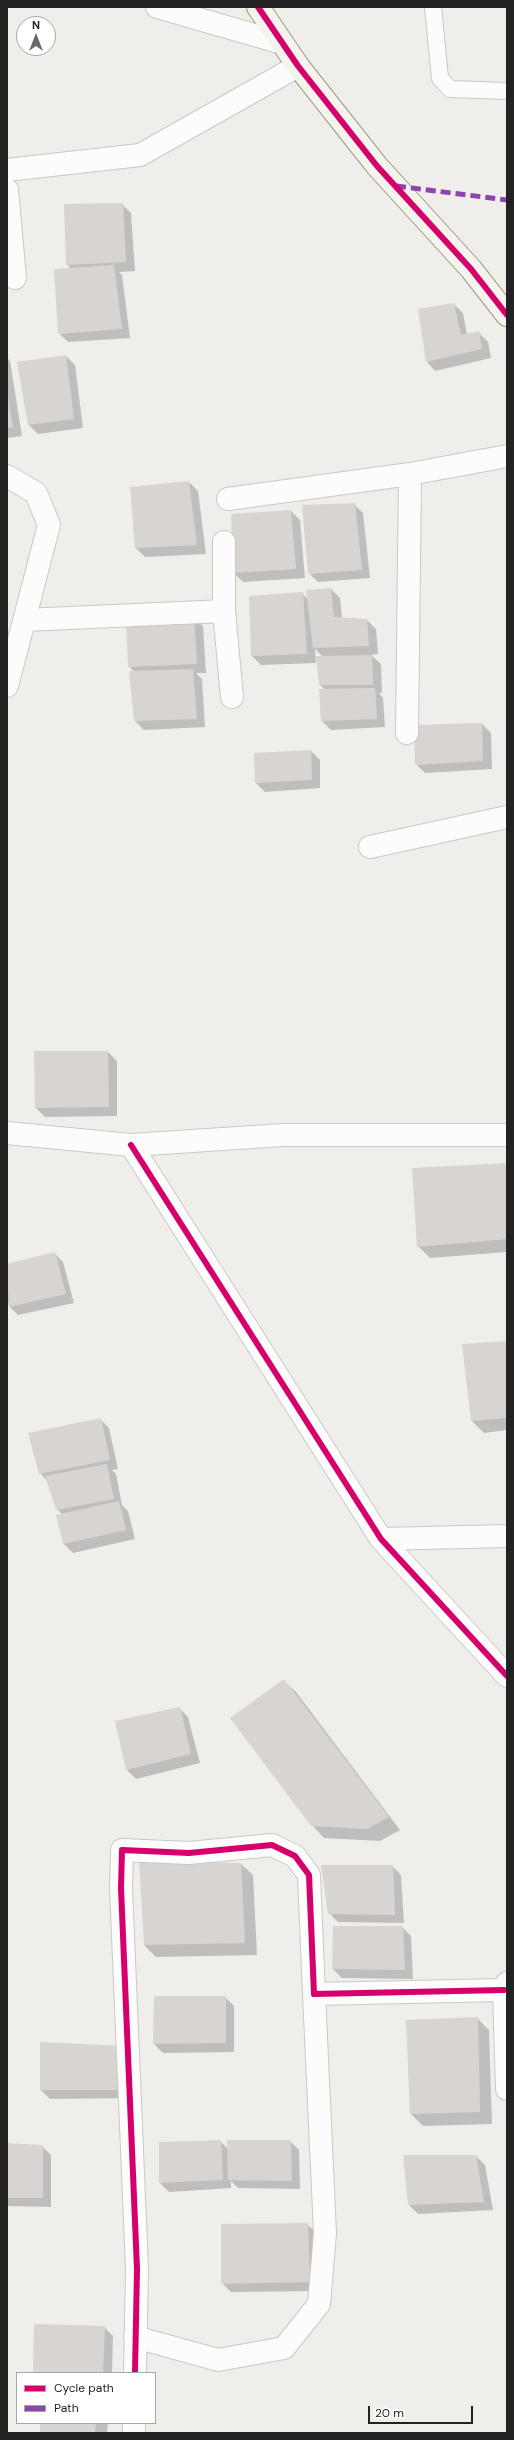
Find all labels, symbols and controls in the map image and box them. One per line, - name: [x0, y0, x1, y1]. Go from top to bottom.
- north arrow: [16, 16, 56, 56]
- text: N: [32, 18, 40, 32]
- legend: [16, 2372, 156, 2424]
- text: Cycle path: [54, 2380, 114, 2396]
- scale bar: [370, 2398, 475, 2424]
- text: Path: [54, 2400, 79, 2416]
- text: 20 m: [375, 2405, 404, 2421]

